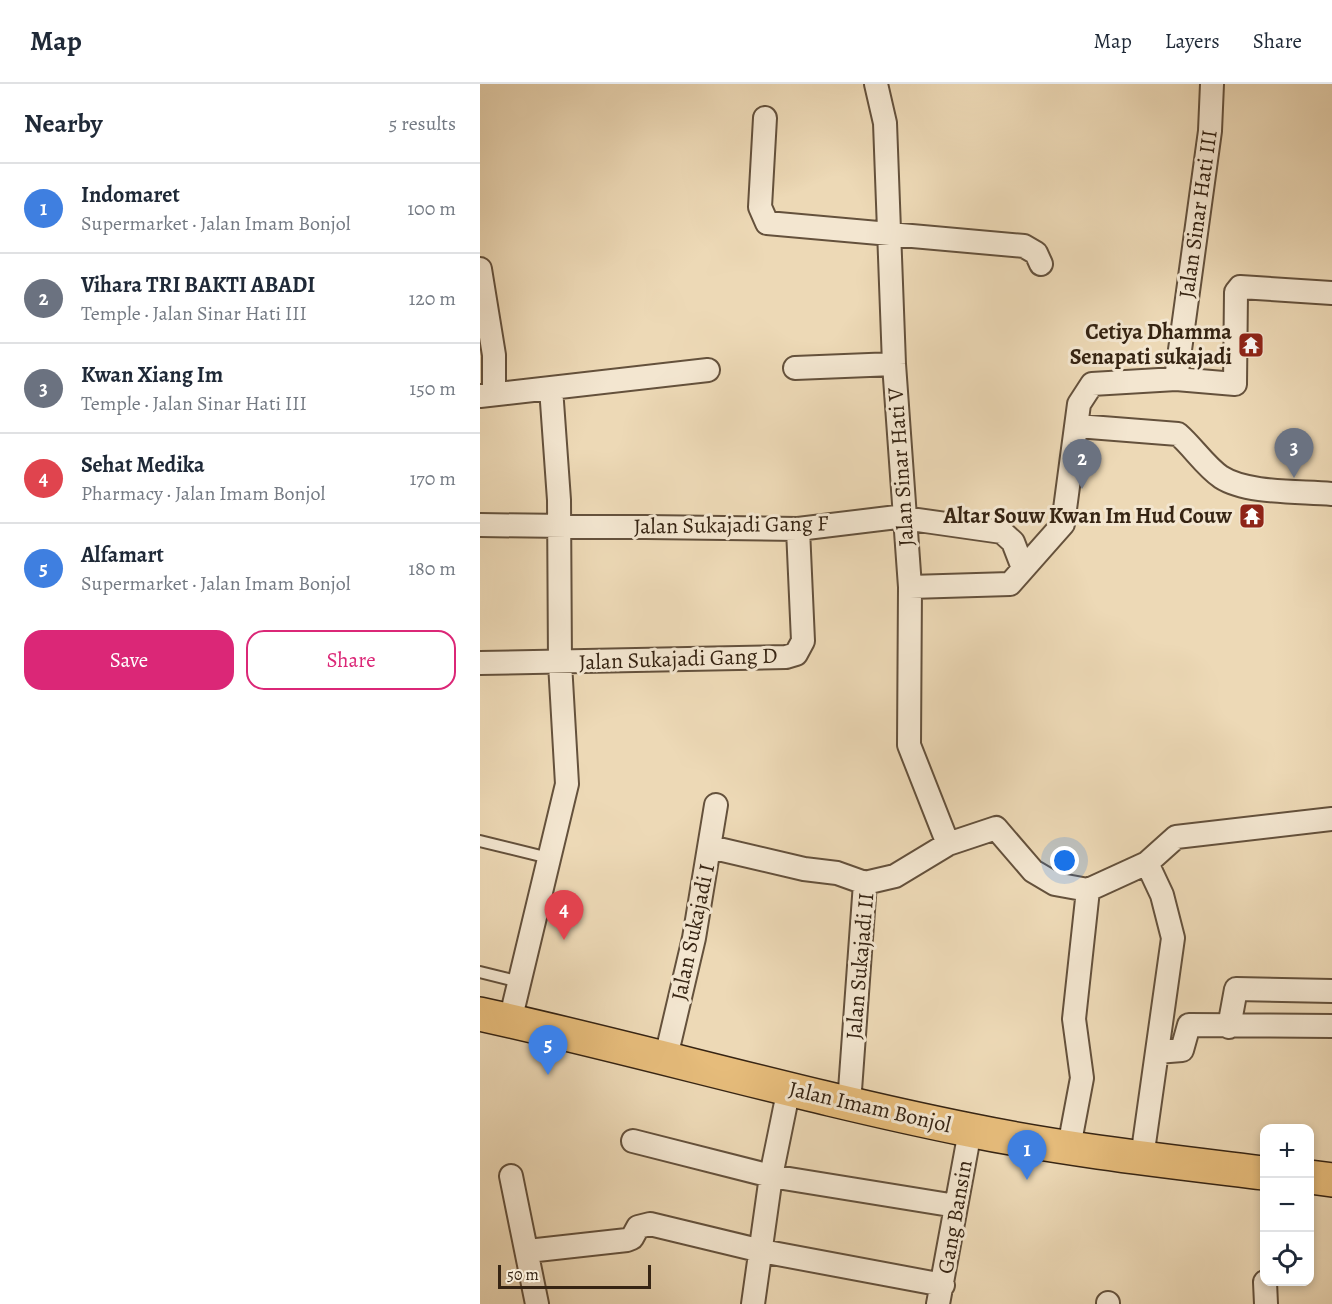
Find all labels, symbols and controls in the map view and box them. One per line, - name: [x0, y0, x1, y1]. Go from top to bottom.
- text: Map: [30, 22, 82, 60]
- text: Map: [1093, 27, 1132, 55]
- text: Layers: [1165, 27, 1220, 55]
- text: Share: [1253, 27, 1302, 55]
- text: Nearby: [24, 106, 103, 141]
- text: 5 results: [389, 110, 456, 137]
- street label: Jalan Sinar Hati III: [1171, 128, 1225, 300]
- text: Indomaret: [81, 180, 180, 210]
- text: 1: [40, 195, 47, 222]
- text: 100 m: [407, 195, 456, 222]
- text: Supermarket · Jalan Imam Bonjol: [81, 210, 351, 237]
- text: Vihara TRI BAKTI ABADI: [81, 270, 315, 300]
- text: 2: [39, 285, 48, 312]
- text: 120 m: [408, 285, 456, 312]
- text: Temple · Jalan Sinar Hati III: [81, 300, 307, 327]
- place label: Cetiya Dhamma Senapati sukajadi: [1070, 317, 1232, 372]
- temple icon: Cetiya Dhamma Senapati sukajadi: [1236, 330, 1266, 360]
- text: Kwan Xiang Im: [81, 360, 223, 390]
- text: 3: [39, 375, 48, 402]
- text: 150 m: [409, 375, 456, 402]
- street label: Jalan Sinar Hati V: [880, 386, 922, 547]
- text: Temple · Jalan Sinar Hati III: [81, 390, 307, 417]
- pin: 3: [1274, 428, 1314, 478]
- pin: 2: [1062, 440, 1102, 489]
- text: Sehat Medika: [81, 450, 205, 480]
- text: 4: [39, 465, 48, 492]
- text: 170 m: [410, 465, 456, 492]
- text: Pharmacy · Jalan Imam Bonjol: [81, 480, 325, 507]
- place label: Altar Souw Kwan Im Hud Couw: [943, 501, 1233, 531]
- temple icon: Altar Souw Kwan Im Hud Couw: [1237, 501, 1267, 531]
- street label: Jalan Sukajadi Gang F: [633, 508, 829, 542]
- text: Alfamart: [81, 540, 164, 570]
- text: 5: [39, 555, 48, 582]
- text: 180 m: [408, 555, 456, 582]
- text: Supermarket · Jalan Imam Bonjol: [81, 570, 351, 597]
- button: Save: [24, 630, 234, 690]
- button: Share: [246, 630, 456, 690]
- street label: Jalan Sukajadi Gang D: [578, 641, 778, 677]
- your location: [1050, 846, 1079, 875]
- street label: Jalan Sukajadi I: [664, 861, 722, 1003]
- pin: 4: [544, 890, 584, 940]
- street label: Jalan Sukajadi II: [839, 891, 881, 1041]
- pin: 5: [528, 1026, 568, 1075]
- street label: Jalan Imam Bonjol: [786, 1074, 954, 1140]
- map controls: [1260, 1124, 1314, 1286]
- button: +: [1260, 1124, 1314, 1178]
- pin: 1: [1008, 1130, 1046, 1180]
- street label: Gang Bansin: [930, 1158, 980, 1276]
- button: −: [1260, 1178, 1314, 1232]
- button: locate: [1260, 1232, 1314, 1286]
- scale bar: [498, 1262, 651, 1290]
- text: 50 m: [507, 1264, 539, 1286]

